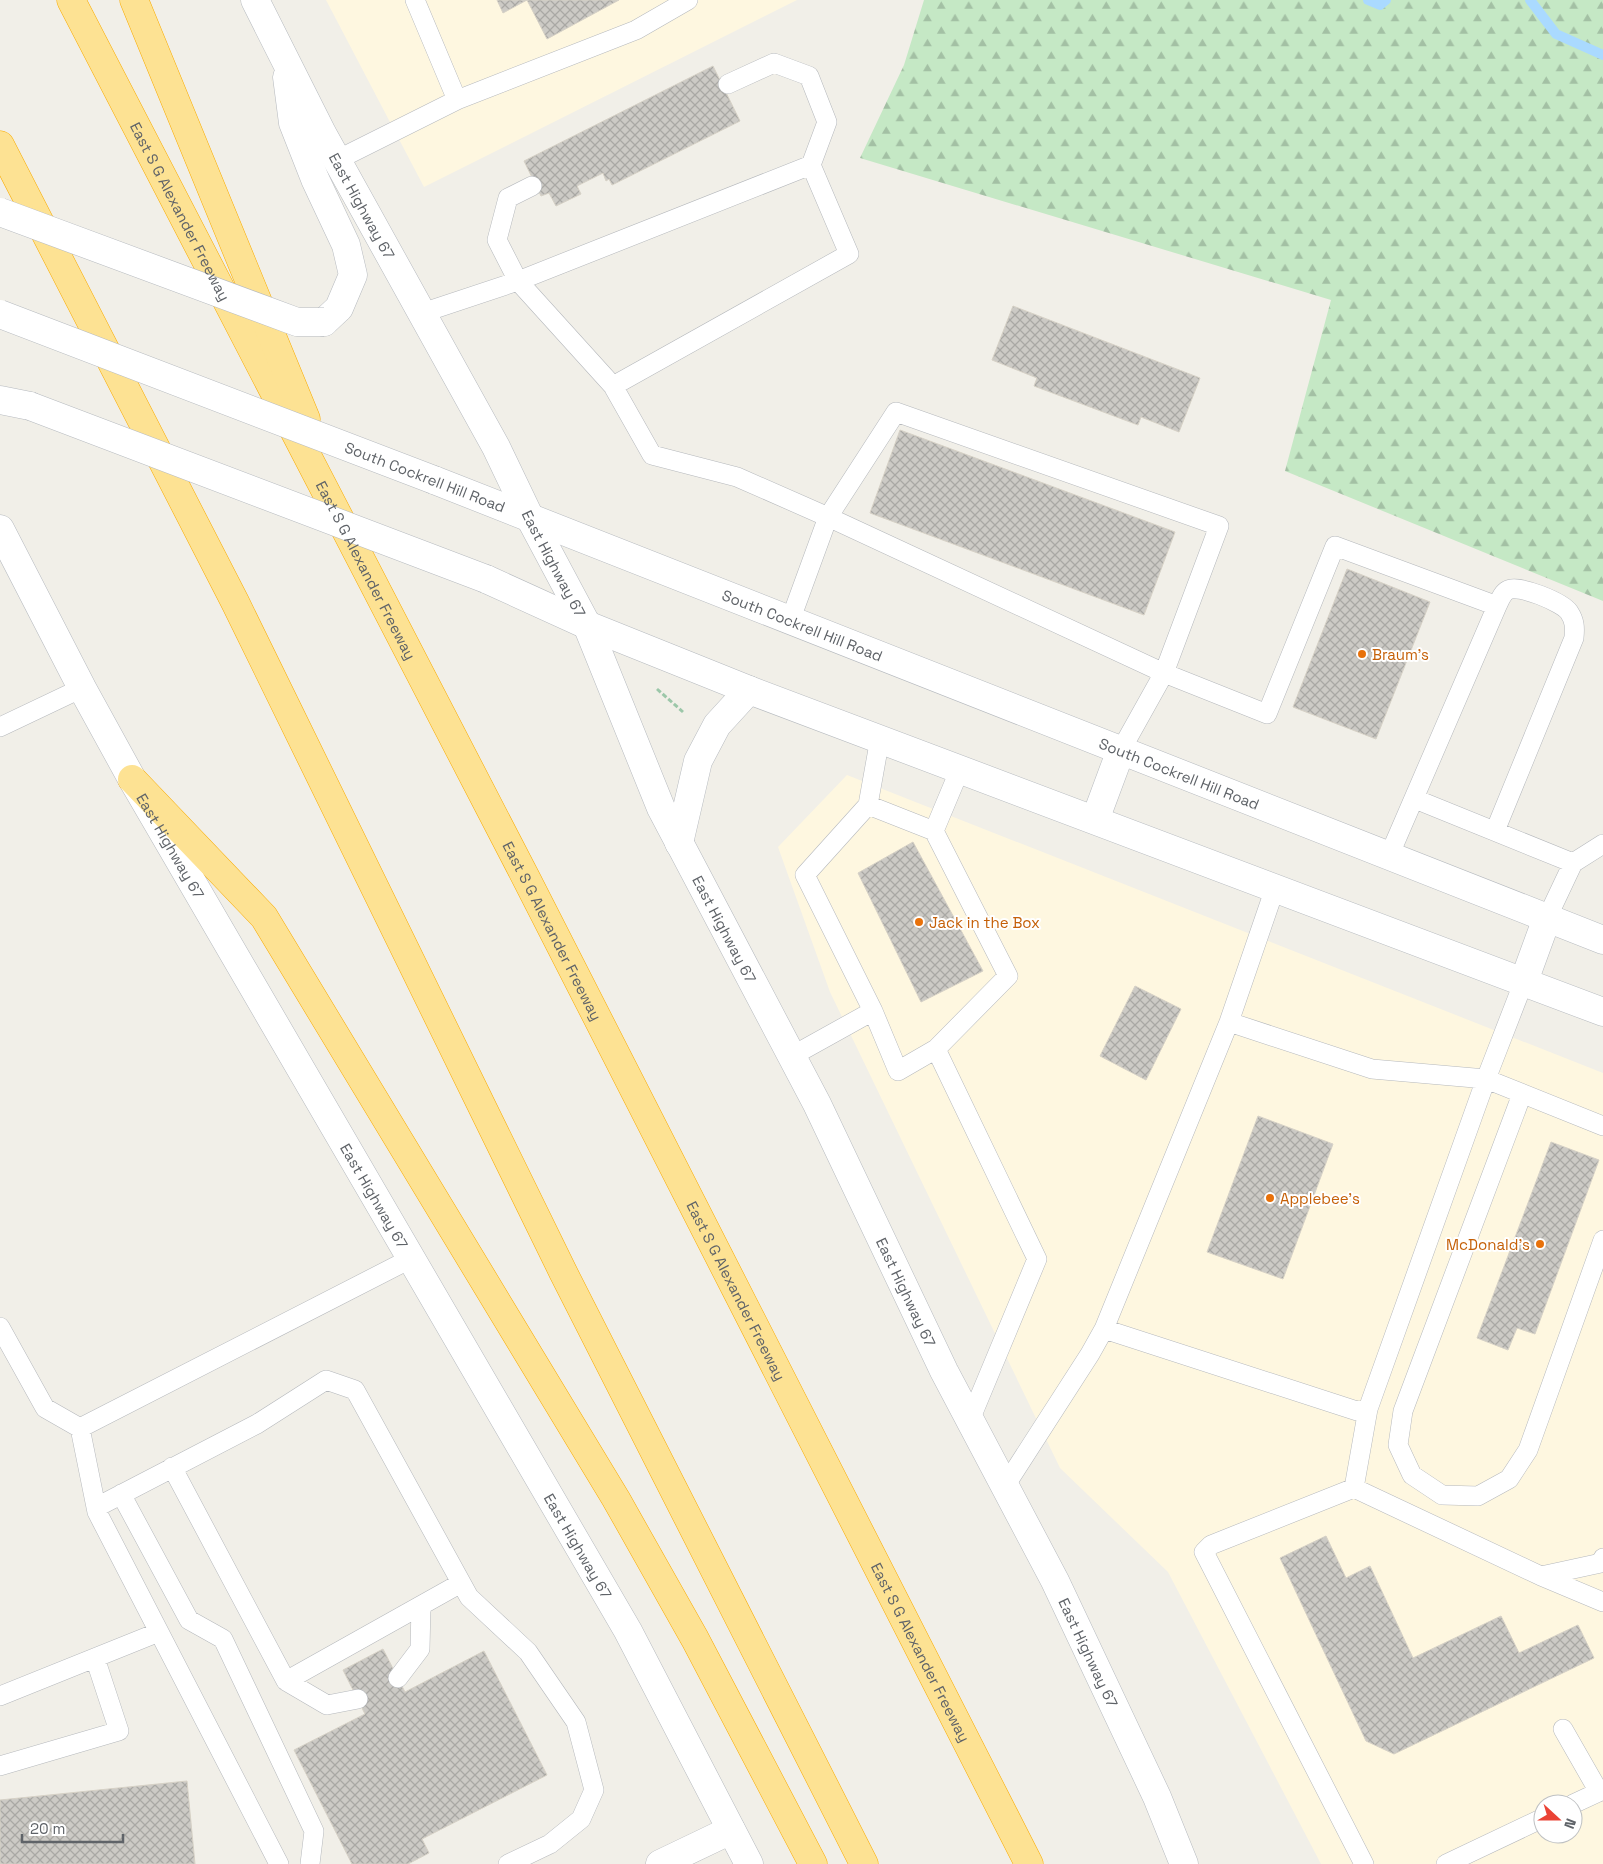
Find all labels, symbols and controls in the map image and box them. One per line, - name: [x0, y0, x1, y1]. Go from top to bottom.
- street label: East S G Alexander Freeway: [126, 119, 235, 304]
- street label: East Highway 67: [325, 149, 399, 262]
- street label: South Cockrell Hill Road: [342, 438, 508, 516]
- street label: East S G Alexander Freeway: [312, 477, 421, 663]
- street label: East Highway 67: [518, 507, 590, 620]
- street label: South Cockrell Hill Road: [720, 585, 885, 665]
- place label: Braum's: [1372, 645, 1429, 664]
- marker: Braum's: [1356, 648, 1368, 660]
- street label: South Cockrell Hill Road: [1096, 733, 1262, 813]
- street label: East Highway 67: [133, 790, 209, 902]
- street label: East S G Alexander Freeway: [499, 838, 607, 1024]
- street label: East Highway 67: [689, 872, 761, 986]
- place label: Jack in the Box: [929, 913, 1040, 932]
- marker: Jack in the Box: [913, 916, 925, 928]
- street label: East Highway 67: [337, 1140, 413, 1252]
- place label: Applebee's: [1280, 1189, 1360, 1208]
- marker: Applebee's: [1264, 1192, 1276, 1204]
- street label: East S G Alexander Freeway: [683, 1198, 790, 1383]
- street label: East Highway 67: [872, 1234, 940, 1350]
- place label: McDonald's: [1446, 1235, 1530, 1254]
- marker: McDonald's: [1534, 1238, 1546, 1250]
- street label: East Highway 67: [540, 1490, 616, 1602]
- street label: East S G Alexander Freeway: [867, 1559, 975, 1745]
- street label: East Highway 67: [1055, 1595, 1123, 1710]
- north arrow: [1533, 1794, 1583, 1844]
- scale bar: [22, 1812, 124, 1844]
- text: N: [1560, 1816, 1580, 1831]
- text: 20 m: [30, 1819, 65, 1838]

